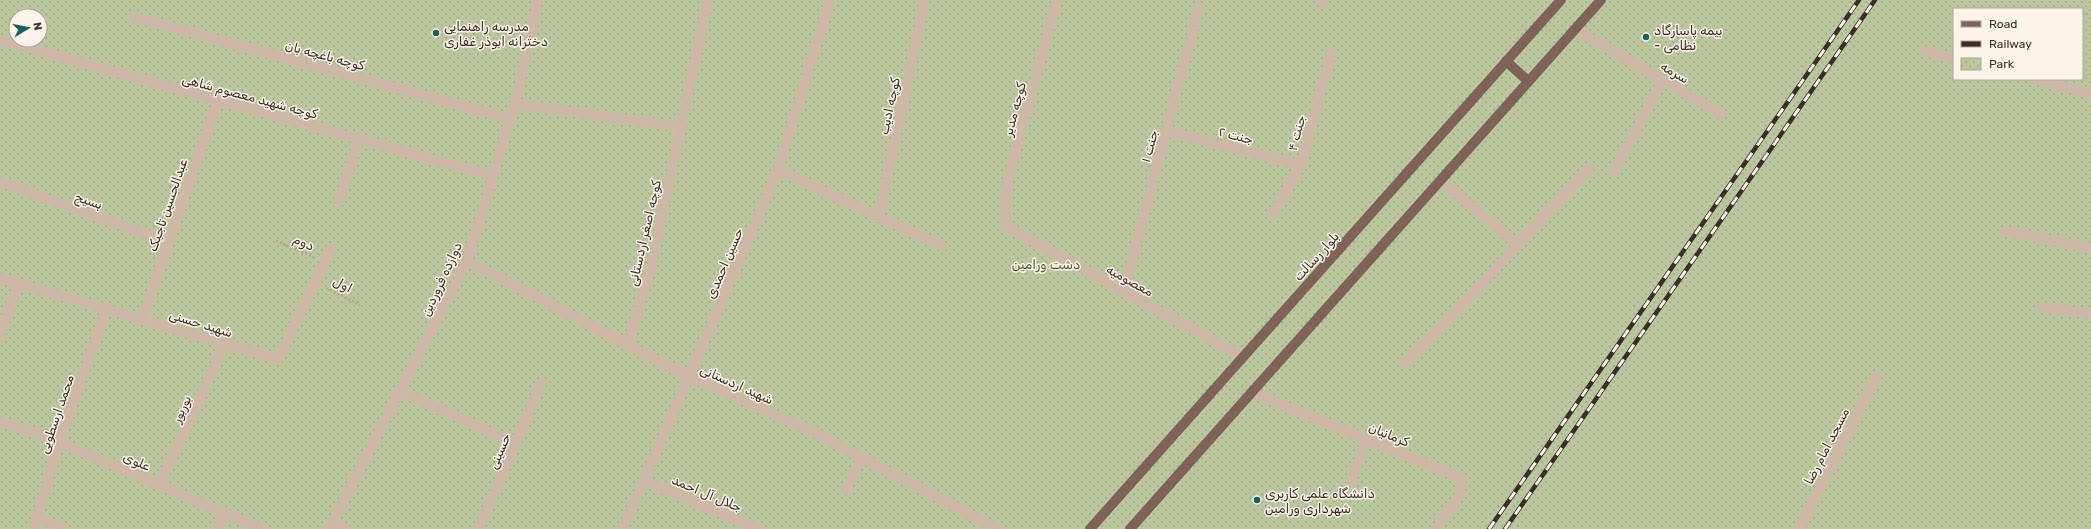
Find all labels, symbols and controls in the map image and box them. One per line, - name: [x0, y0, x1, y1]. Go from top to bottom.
- north arrow: [8, 8, 48, 48]
- legend: [1953, 8, 2083, 80]
- text: Road: [1989, 17, 2017, 31]
- place label: مدرسه راهنمایی دخترانه ابوذر غفاری: [444, 19, 548, 50]
- text: N: [30, 21, 44, 31]
- place label: بیمه پاسارگاد - نظامی: [1654, 23, 1722, 54]
- marker: مدرسه راهنمایی دخترانه ابوذر غفاری: [431, 28, 441, 38]
- marker: بیمه پاسارگاد - نظامی: [1641, 32, 1651, 42]
- text: Railway: [1989, 37, 2032, 51]
- street label: کوچه باغچه بان: [283, 38, 366, 74]
- text: Park: [1989, 57, 2015, 71]
- street label: سرمه: [1657, 58, 1692, 87]
- street label: کوچه شهید معصوم شاهی: [180, 71, 319, 123]
- street label: کوچه ادیب: [876, 76, 904, 136]
- street label: کوچه مدیر: [1000, 80, 1030, 139]
- street label: جنت ۴: [1285, 114, 1308, 153]
- street label: جنت ۲: [1217, 124, 1255, 147]
- street label: جنت ۱: [1138, 128, 1161, 164]
- street label: عبدالحسین تاجیک: [145, 157, 190, 254]
- street label: کوچه اصغر اردستانی: [625, 178, 665, 288]
- street label: بسیج: [72, 189, 105, 214]
- street label: حسین احمدی: [703, 225, 746, 301]
- street label: بلوار رسالت: [1291, 229, 1343, 284]
- street label: دوم: [291, 231, 316, 255]
- street label: دوازده فروردین: [418, 240, 466, 319]
- park label: دشت ورامین: [1012, 257, 1080, 273]
- street label: معصومیه: [1103, 261, 1156, 300]
- street label: اول: [330, 273, 355, 297]
- street label: شهید حسنی: [167, 307, 234, 341]
- street label: شهید اردستانی: [697, 362, 776, 408]
- street label: محمد ارسطویی: [36, 373, 78, 456]
- street label: بوربور: [168, 393, 195, 427]
- street label: مسجد امام رضا: [1801, 406, 1853, 487]
- street label: کرمانیان: [1366, 420, 1411, 450]
- street label: حسینی: [485, 431, 515, 472]
- street label: علوی: [121, 449, 153, 475]
- street label: جلال آل احمد: [670, 472, 744, 515]
- place label: دانشگاه علمی کاربری شهرداری ورامین: [1265, 486, 1375, 517]
- marker: دانشگاه علمی کاربری شهرداری ورامین: [1252, 495, 1262, 505]

